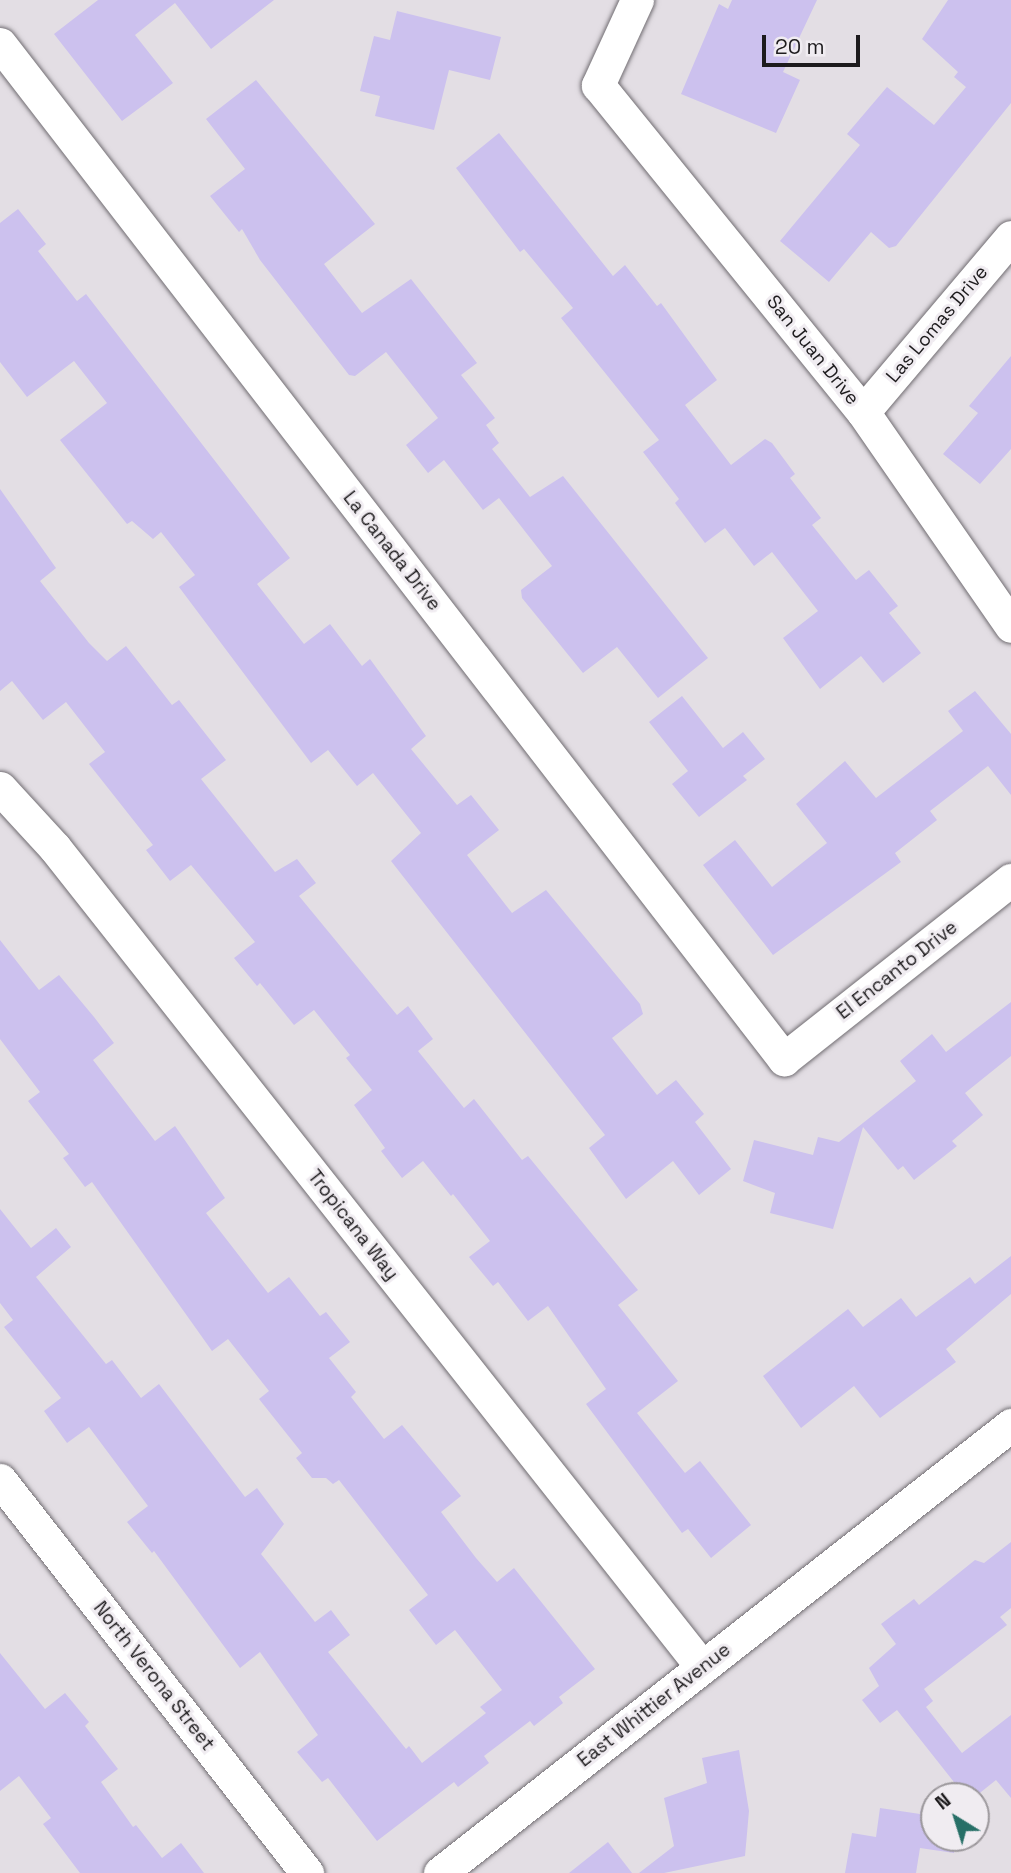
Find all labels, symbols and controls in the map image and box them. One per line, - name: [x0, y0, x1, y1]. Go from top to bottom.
- scale bar: [766, 21, 864, 65]
- text: 20 m: [775, 33, 825, 60]
- street label: Las Lomas Drive: [881, 261, 993, 387]
- street label: San Juan Drive: [762, 291, 864, 409]
- street label: La Canada Drive: [338, 487, 446, 615]
- street label: El Encanto Drive: [832, 916, 962, 1024]
- street label: Tropicana Way: [303, 1165, 403, 1285]
- street label: North Verona Street: [89, 1597, 219, 1755]
- street label: East Whittier Avenue: [573, 1638, 735, 1772]
- north arrow: [920, 1782, 990, 1852]
- text: N: [930, 1788, 956, 1815]

